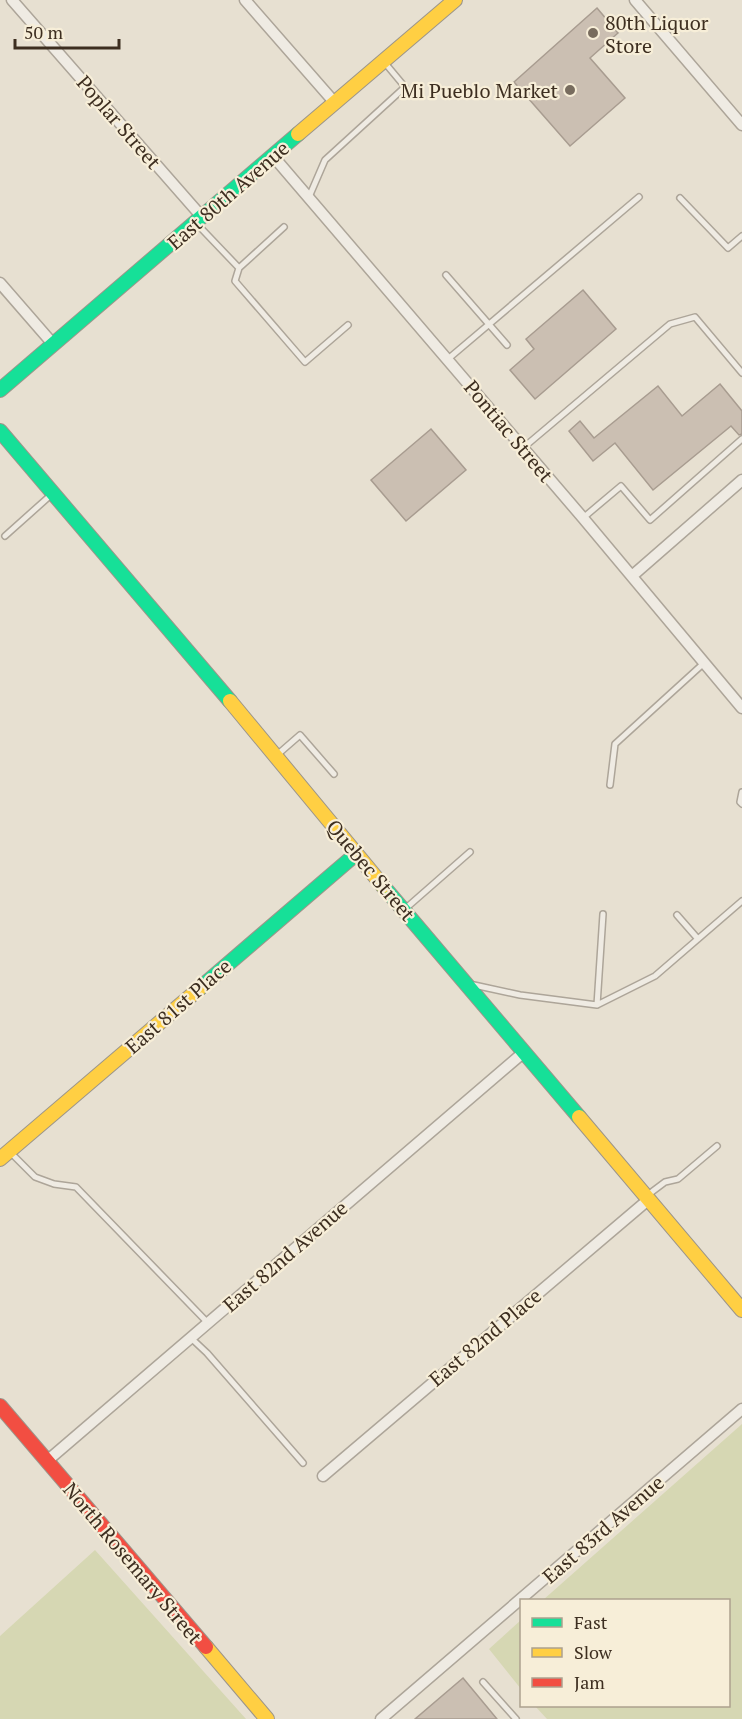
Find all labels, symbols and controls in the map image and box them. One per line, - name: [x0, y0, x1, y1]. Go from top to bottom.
- place label: 80th Liquor Store: [605, 9, 709, 59]
- scale bar: [15, 12, 118, 50]
- text: 50 m: [24, 20, 64, 44]
- marker: 80th Liquor Store: [586, 26, 600, 40]
- street label: Poplar Street: [71, 69, 168, 175]
- place label: Mi Pueblo Market: [401, 77, 559, 104]
- marker: Mi Pueblo Market: [563, 83, 577, 97]
- street label: East 80th Avenue: [161, 135, 295, 255]
- street label: Pontiac Street: [458, 374, 560, 488]
- street label: Quebec Street: [321, 814, 422, 927]
- street label: East 81st Place: [119, 953, 237, 1059]
- street label: East 82nd Avenue: [217, 1194, 353, 1318]
- street label: East 82nd Place: [423, 1282, 547, 1392]
- street label: East 83rd Avenue: [537, 1469, 669, 1589]
- street label: North Rosemary Street: [57, 1476, 209, 1650]
- legend: [520, 1599, 730, 1707]
- text: Fast: [574, 1610, 608, 1634]
- text: Slow: [574, 1640, 613, 1664]
- text: Jam: [574, 1670, 605, 1694]

